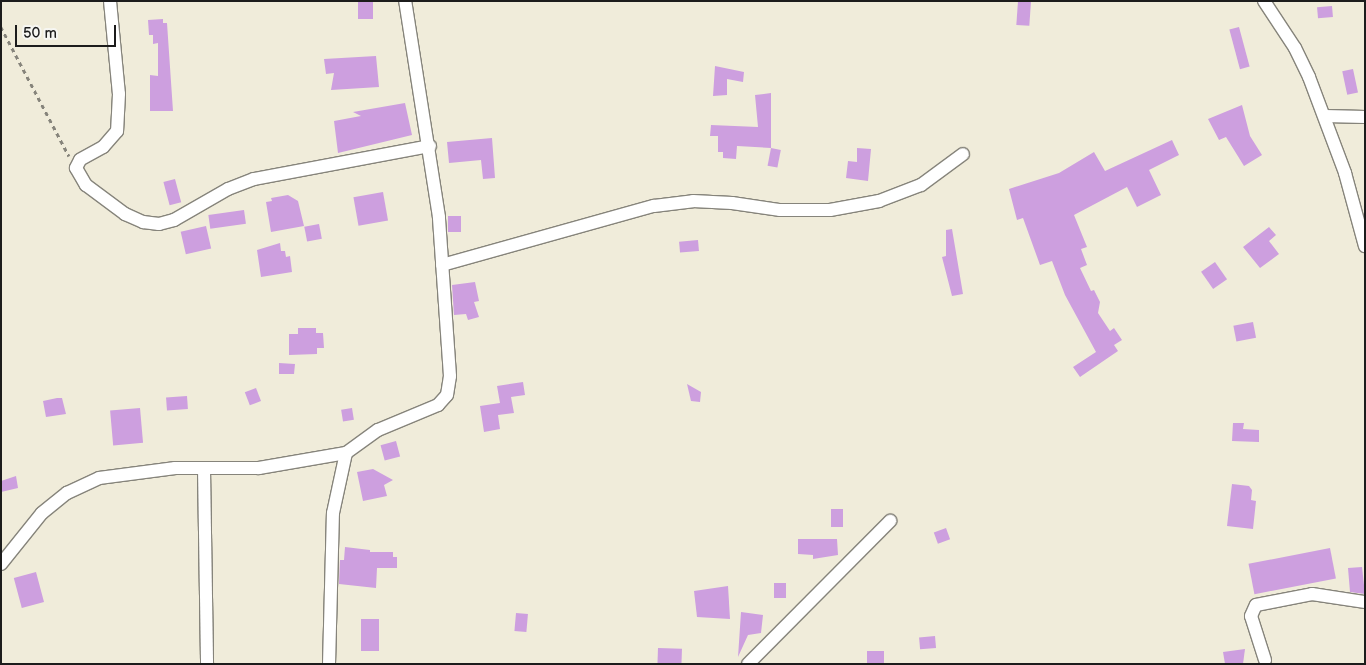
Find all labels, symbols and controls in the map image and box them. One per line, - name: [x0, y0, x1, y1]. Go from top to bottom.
- scale bar: [18, 15, 119, 47]
- text: 50 m: [23, 24, 57, 43]

